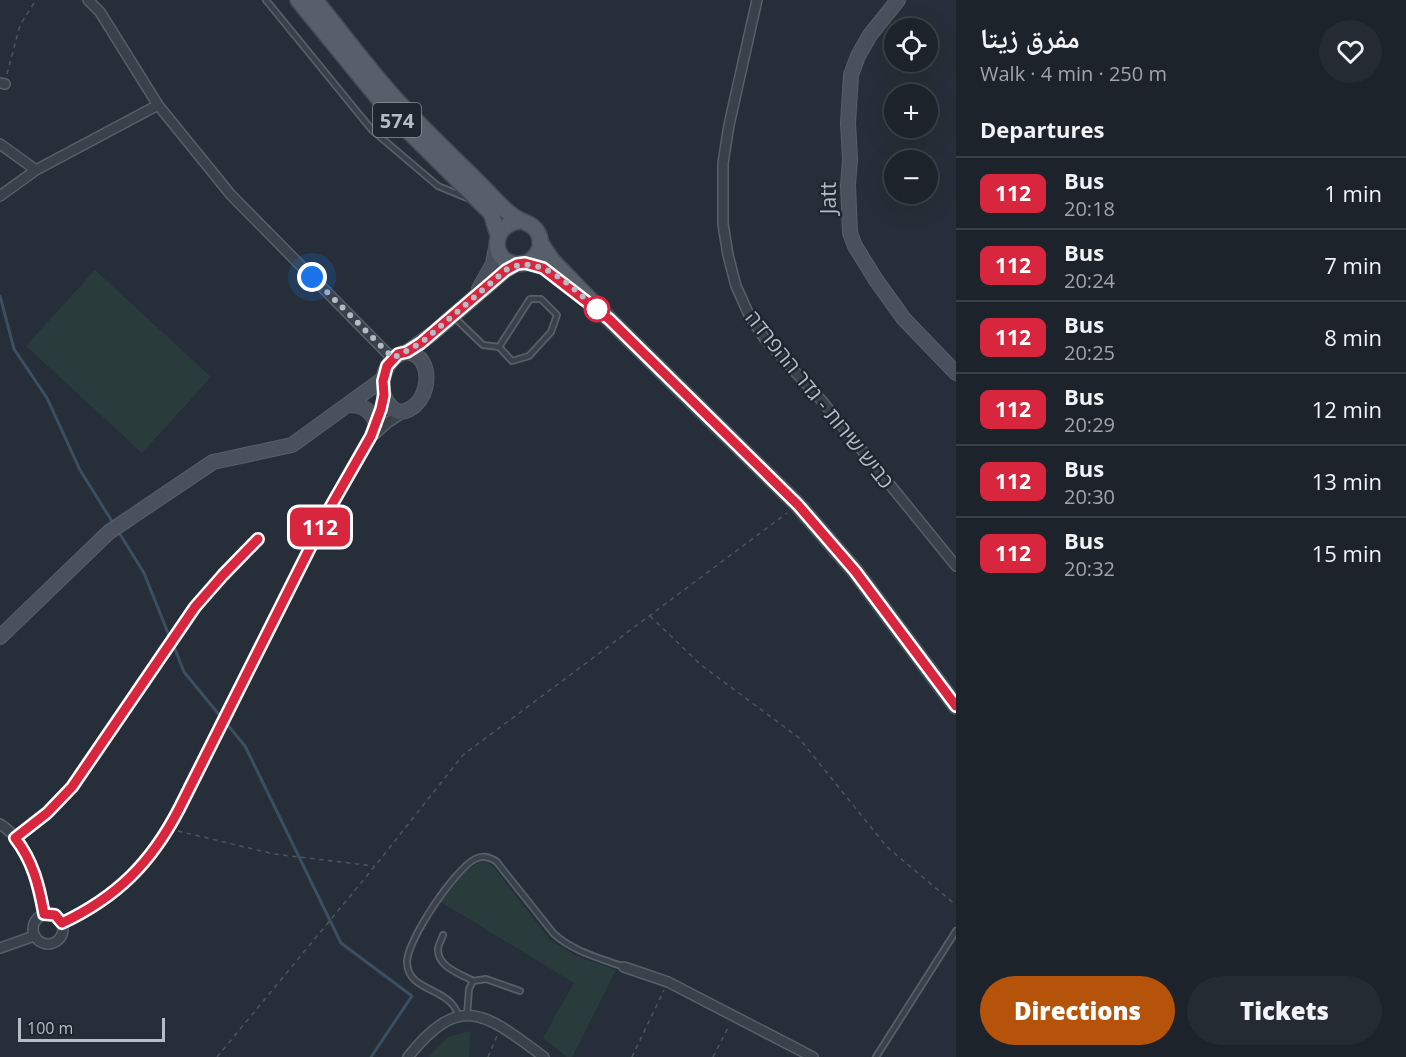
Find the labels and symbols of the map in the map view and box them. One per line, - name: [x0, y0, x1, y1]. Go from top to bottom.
- road number: 574: [373, 103, 421, 137]
- street label: Jatt: [814, 182, 842, 216]
- your location: [297, 262, 327, 292]
- unlabelled marker: [584, 296, 610, 322]
- street label: כביש שירות - גדר ההפרדה: [739, 304, 901, 494]
- line badge: 112: [286, 508, 354, 546]
- scale bar: [18, 1015, 165, 1042]

